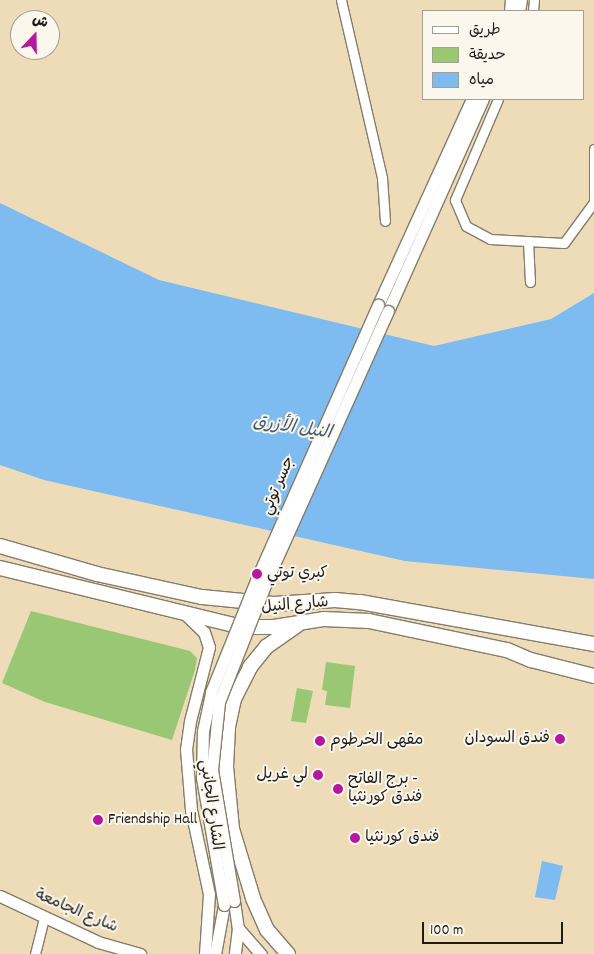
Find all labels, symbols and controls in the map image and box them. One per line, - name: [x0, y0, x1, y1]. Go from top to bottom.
- north arrow: [10, 10, 60, 60]
- text: ش: [29, 10, 51, 34]
- legend: [422, 10, 584, 100]
- text: طريق: [469, 20, 501, 42]
- text: حديقة: [469, 45, 506, 67]
- text: مياه: [469, 70, 494, 92]
- water label: النيل الأزرق: [251, 412, 333, 446]
- street label: جسر توتي: [258, 454, 300, 518]
- place label: كبري توتي: [267, 564, 328, 584]
- marker: كبري توتي: [251, 568, 263, 580]
- street label: شارع النيل: [261, 593, 329, 619]
- place label: فندق السودان: [465, 729, 550, 749]
- place label: مقهى الخرطوم: [330, 731, 423, 751]
- marker: فندق السودان: [554, 733, 566, 745]
- marker: مقهى الخرطوم: [314, 735, 326, 747]
- street label: الشارع الجانبي: [194, 758, 226, 852]
- place label: لي غريل: [256, 765, 308, 785]
- marker: لي غريل: [312, 769, 324, 781]
- place label: برج الفاتح - فندق كورنثيا: [348, 770, 423, 808]
- marker: برج الفاتح - فندق كورنثيا: [332, 783, 344, 795]
- place label: Friendship Hall: [108, 810, 197, 830]
- marker: Friendship Hall: [92, 814, 104, 826]
- place label: فندق كورنثيا: [365, 828, 440, 848]
- marker: فندق كورنثيا: [349, 832, 361, 844]
- street label: شارع الجامعة: [32, 886, 120, 938]
- scale bar: [424, 912, 565, 944]
- text: 100 m: [430, 920, 463, 942]

